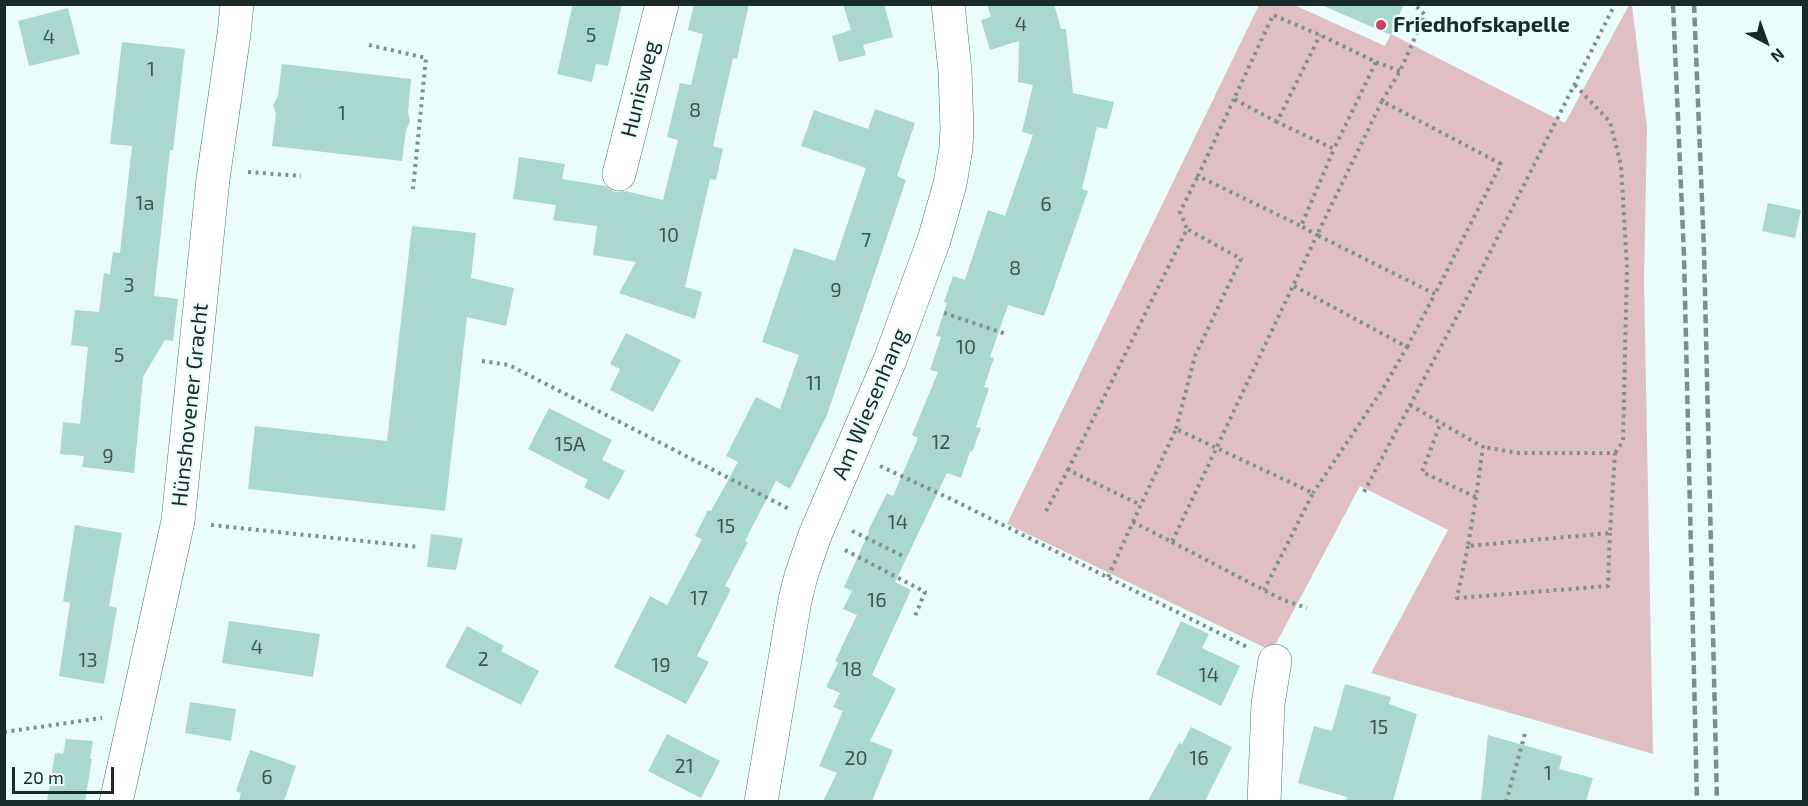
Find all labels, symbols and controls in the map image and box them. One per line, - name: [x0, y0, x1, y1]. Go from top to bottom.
- house number: 4: [1015, 12, 1027, 36]
- place label: Friedhofskapelle: [1393, 12, 1570, 38]
- north arrow: [1736, 12, 1796, 72]
- marker: Friedhofskapelle: [1374, 18, 1388, 32]
- house number: 5: [586, 23, 596, 47]
- house number: 4: [43, 25, 55, 49]
- street label: Hunisweg: [615, 38, 665, 140]
- text: N: [1768, 45, 1789, 67]
- house number: 1: [147, 57, 155, 81]
- house number: 8: [689, 98, 701, 122]
- house number: 1: [338, 101, 346, 125]
- house number: 1a: [136, 191, 154, 215]
- house number: 6: [1040, 192, 1052, 216]
- house number: 10: [659, 223, 679, 247]
- house number: 7: [861, 228, 871, 252]
- house number: 8: [1009, 256, 1021, 280]
- house number: 3: [123, 273, 135, 297]
- house number: 9: [830, 278, 842, 302]
- street label: Hünshovener Gracht: [166, 302, 214, 508]
- street label: Am Wiesenhang: [826, 324, 914, 484]
- house number: 10: [956, 335, 976, 359]
- house number: 5: [114, 343, 124, 367]
- house number: 11: [806, 371, 822, 395]
- house number: 12: [931, 430, 951, 454]
- house number: 15A: [554, 432, 586, 456]
- house number: 9: [102, 444, 114, 468]
- house number: 14: [888, 510, 908, 534]
- house number: 15: [717, 514, 735, 538]
- house number: 17: [690, 586, 708, 610]
- house number: 16: [867, 588, 887, 612]
- house number: 4: [251, 635, 263, 659]
- house number: 2: [477, 647, 489, 671]
- house number: 13: [78, 648, 98, 672]
- house number: 19: [651, 653, 671, 677]
- house number: 18: [842, 657, 862, 681]
- house number: 14: [1199, 663, 1219, 687]
- house number: 15: [1370, 715, 1388, 739]
- house number: 20: [844, 746, 868, 770]
- house number: 16: [1189, 746, 1209, 770]
- house number: 21: [674, 754, 694, 778]
- scale bar: [15, 755, 117, 793]
- house number: 1: [1544, 761, 1552, 785]
- house number: 6: [261, 765, 273, 789]
- text: 20 m: [23, 766, 64, 788]

